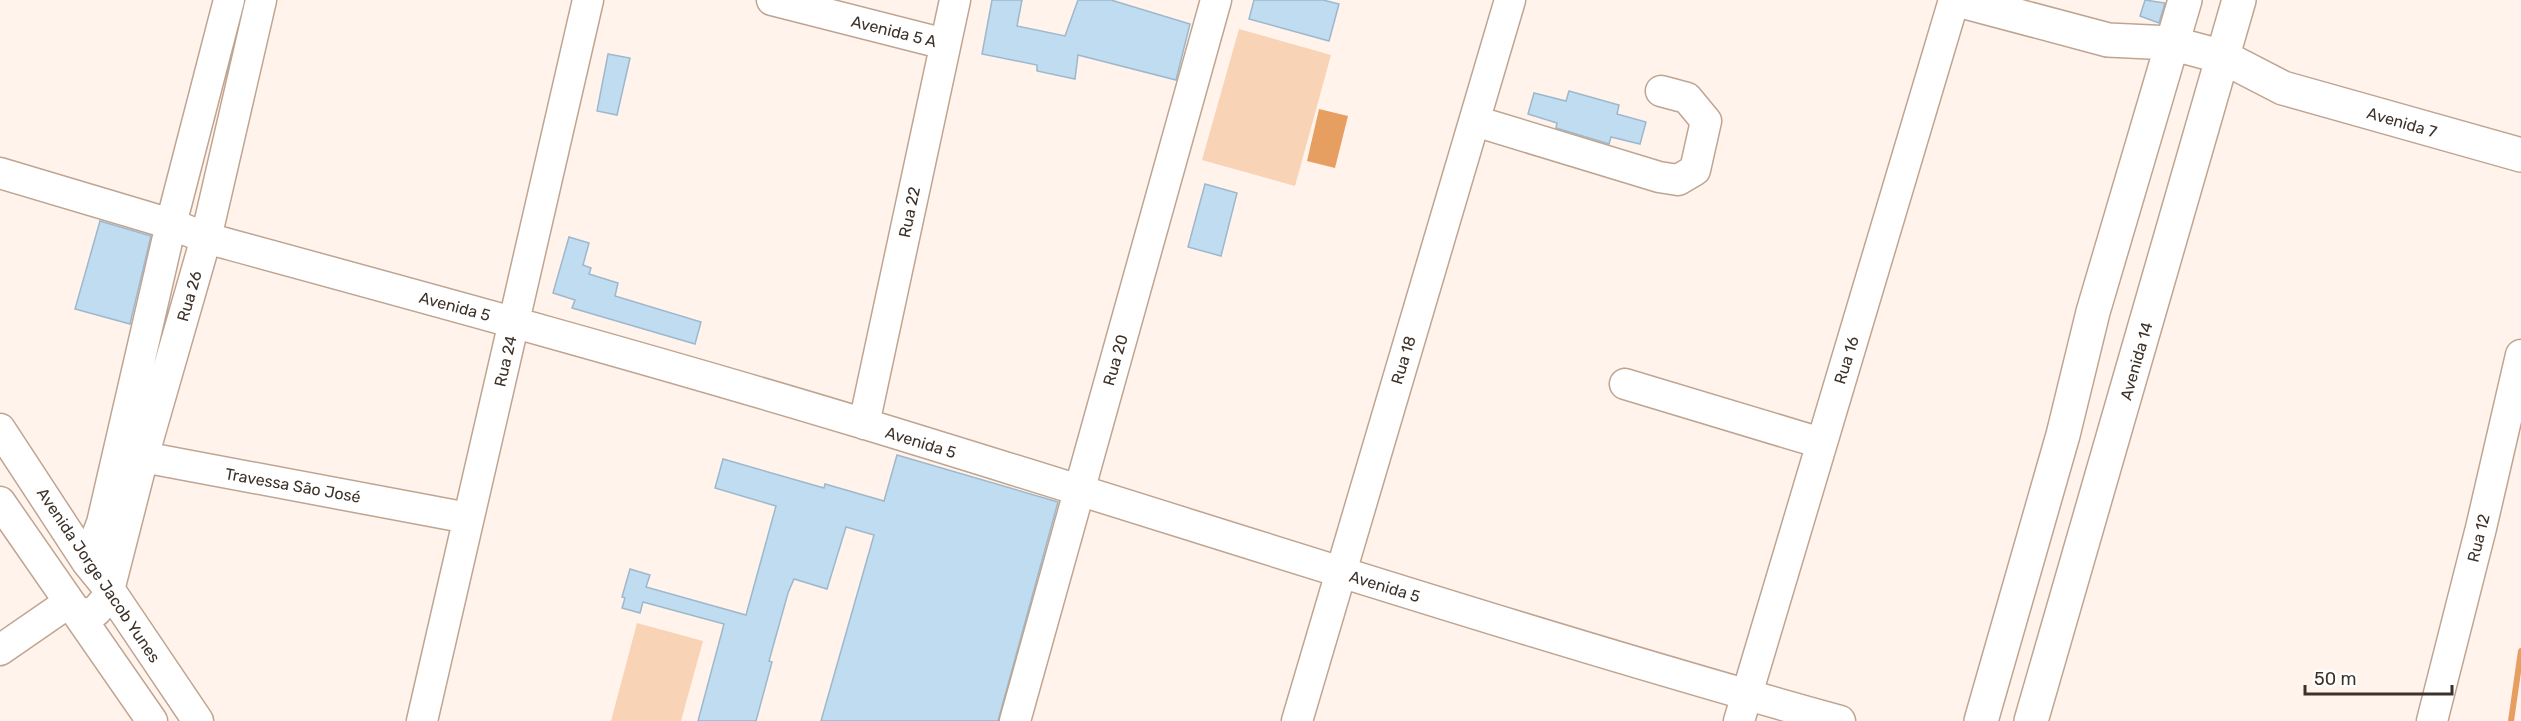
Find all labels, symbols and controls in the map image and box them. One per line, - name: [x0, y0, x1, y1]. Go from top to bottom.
- street label: Avenida 5 A: [849, 12, 939, 51]
- street label: Avenida 7: [2365, 103, 2439, 142]
- street label: Rua 22: [895, 185, 924, 239]
- street label: Rua 26: [173, 268, 206, 324]
- street label: Avenida 5: [417, 288, 493, 325]
- street label: Avenida 14: [2116, 320, 2157, 402]
- street label: Rua 20: [1099, 332, 1132, 388]
- street label: Rua 16: [1830, 333, 1863, 387]
- street label: Rua 24: [490, 334, 521, 389]
- street label: Rua 18: [1387, 334, 1420, 387]
- street label: Avenida 5: [883, 423, 959, 462]
- street label: Travessa São José: [224, 464, 362, 507]
- street label: Avenida Jorge Jacob Yunes: [33, 484, 164, 666]
- street label: Rua 12: [2463, 512, 2494, 564]
- street label: Avenida 5: [1347, 567, 1423, 606]
- scale bar: [2305, 658, 2452, 696]
- text: 50 m: [2314, 668, 2357, 690]

